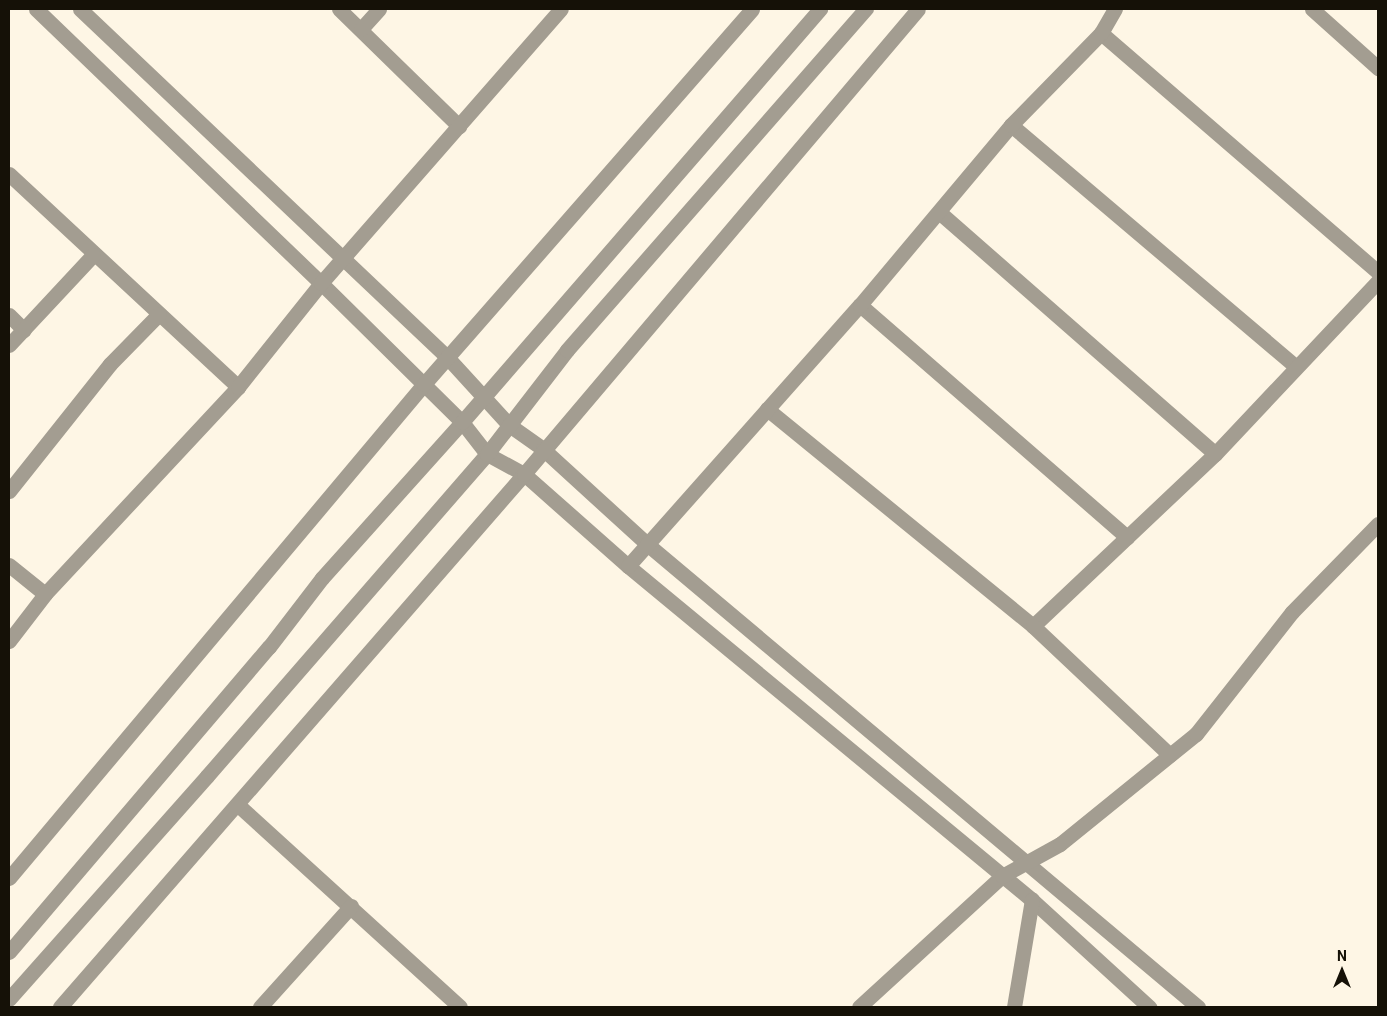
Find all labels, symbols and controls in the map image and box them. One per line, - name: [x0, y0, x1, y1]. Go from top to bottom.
- north arrow: [1317, 946, 1367, 996]
- text: N: [1337, 948, 1347, 964]

